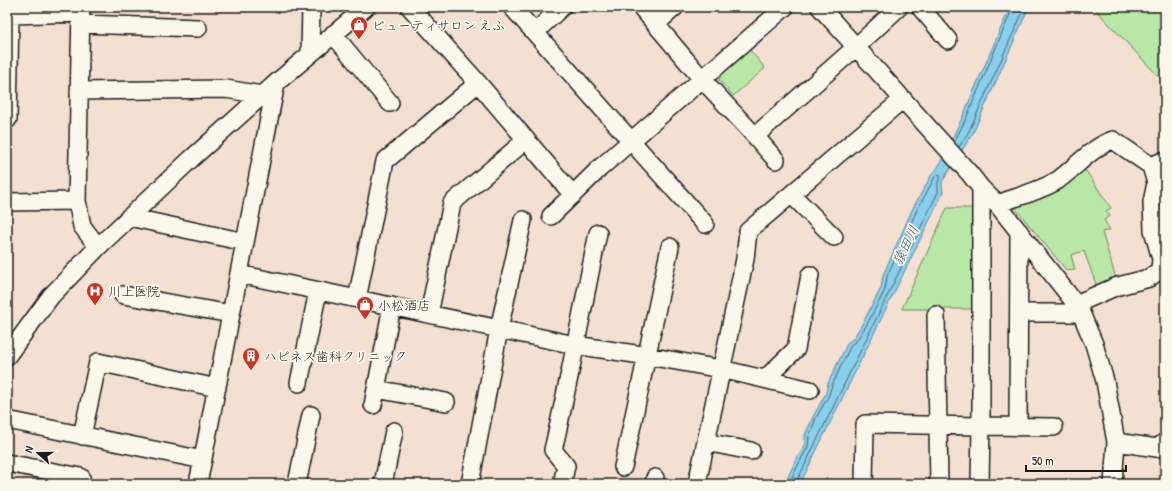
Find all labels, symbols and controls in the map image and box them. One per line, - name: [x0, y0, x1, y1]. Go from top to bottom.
- shop icon: ビューティサロン えふ: [349, 15, 369, 40]
- place label: ビューティサロン えふ: [372, 16, 505, 34]
- water label: 猿田川: [887, 222, 923, 268]
- hospital icon: 川上医院: [85, 281, 105, 306]
- place label: 川上医院: [108, 282, 160, 300]
- shop icon: 小松酒店: [355, 295, 375, 320]
- place label: 小松酒店: [378, 296, 430, 314]
- building icon: ハピネス歯科クリニック: [241, 346, 261, 371]
- place label: ハピネス歯科クリニック: [264, 347, 407, 365]
- north arrow: [18, 433, 58, 473]
- text: N: [21, 444, 36, 455]
- scale bar: [1026, 447, 1126, 473]
- text: 50 m: [1032, 452, 1053, 469]

